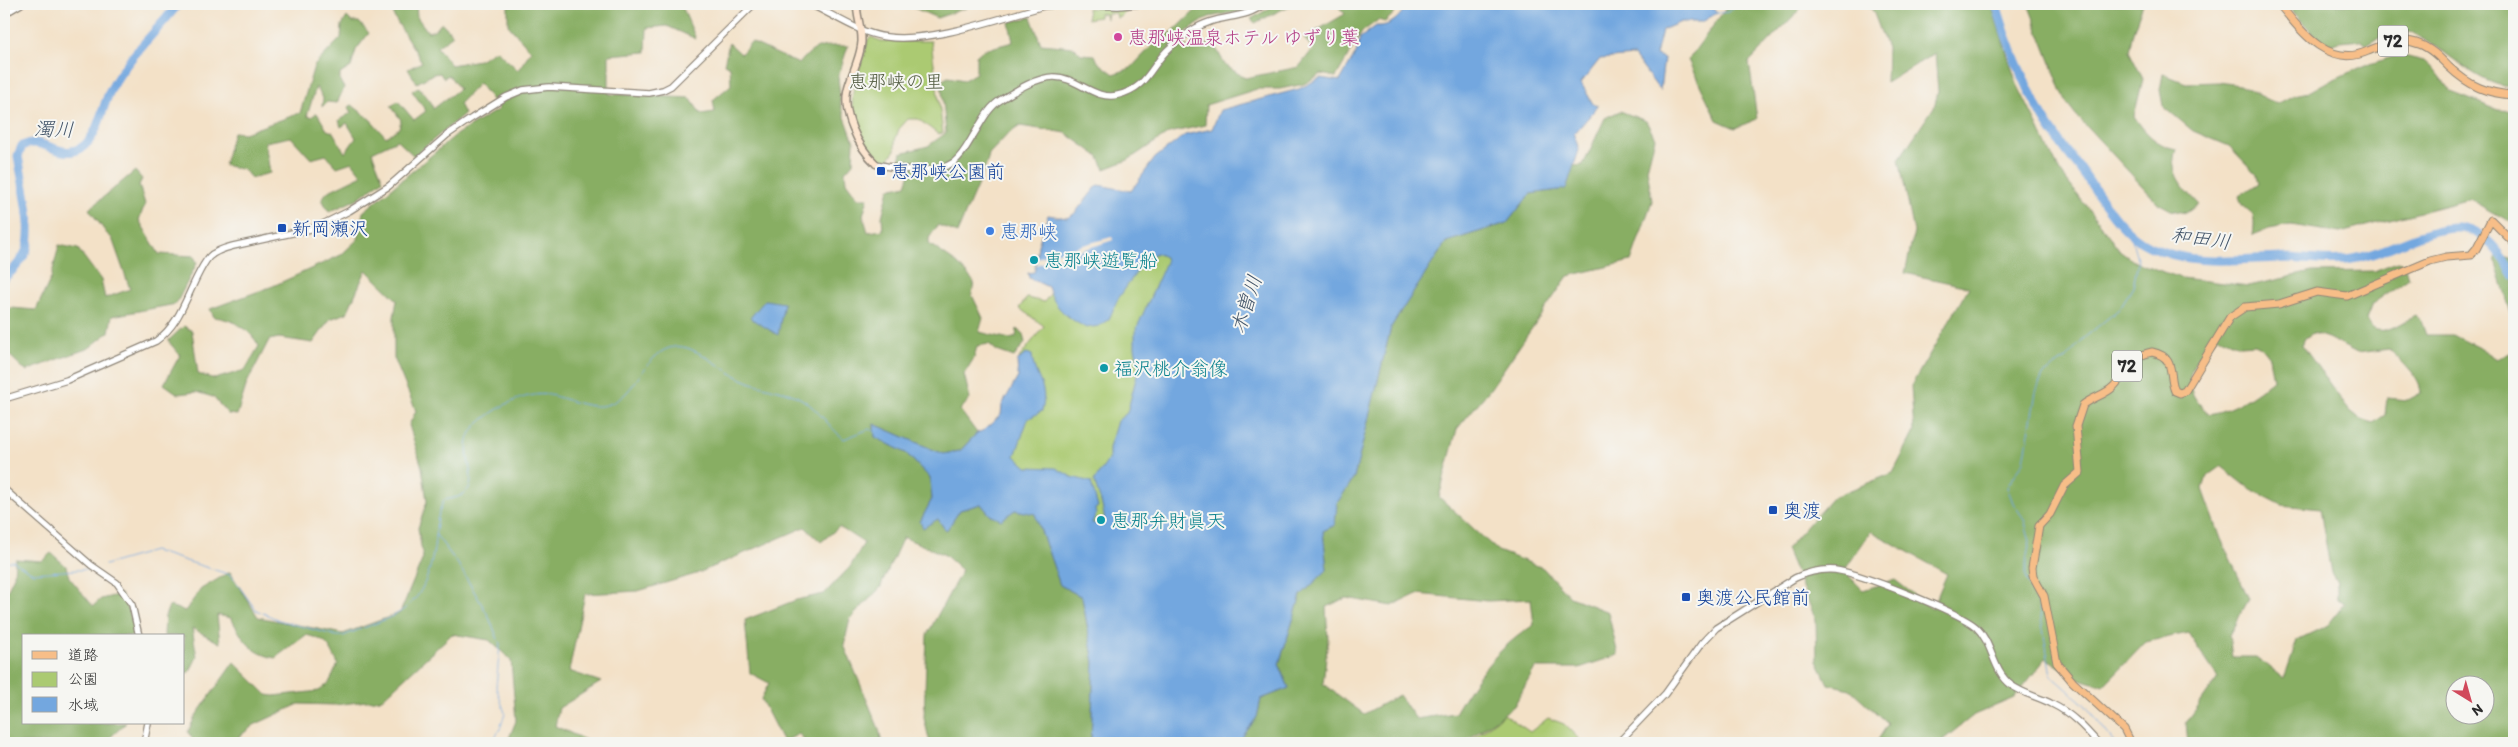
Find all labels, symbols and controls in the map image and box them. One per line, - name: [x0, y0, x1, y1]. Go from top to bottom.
- place label: 恵那峡温泉ホテル ゆずり葉: [1128, 26, 1360, 49]
- road number: 72: [2378, 26, 2408, 56]
- marker: 恵那峡温泉ホテル ゆずり葉: [1112, 31, 1124, 43]
- park label: 恵那峡の里: [848, 70, 944, 93]
- water label: 濁川: [34, 116, 74, 142]
- place label: 恵那峡公園前: [891, 160, 1005, 183]
- marker: 恵那峡公園前: [875, 165, 887, 177]
- place label: 新岡瀬沢: [292, 217, 368, 240]
- place label: 恵那峡: [1000, 220, 1057, 243]
- marker: 新岡瀬沢: [276, 222, 288, 234]
- water label: 和田川: [2170, 222, 2232, 254]
- marker: 恵那峡: [984, 225, 996, 237]
- place label: 恵那峡遊覧船: [1044, 249, 1158, 272]
- marker: 恵那峡遊覧船: [1028, 254, 1040, 266]
- water label: 木曽川: [1225, 272, 1267, 336]
- road number: 72: [2112, 351, 2142, 382]
- place label: 福沢桃介翁像: [1114, 357, 1228, 380]
- marker: 福沢桃介翁像: [1098, 362, 1110, 374]
- place label: 奥渡: [1783, 499, 1821, 522]
- marker: 奥渡: [1767, 504, 1779, 516]
- place label: 恵那弁財眞天: [1111, 509, 1225, 532]
- marker: 恵那弁財眞天: [1095, 514, 1107, 526]
- place label: 奥渡公民館前: [1696, 586, 1810, 609]
- marker: 奥渡公民館前: [1680, 591, 1692, 603]
- legend: [22, 634, 185, 724]
- text: 道路: [68, 646, 98, 664]
- text: 公園: [68, 670, 98, 688]
- north arrow: [2446, 674, 2496, 724]
- text: 水域: [68, 696, 98, 714]
- text: N: [2469, 700, 2486, 720]

